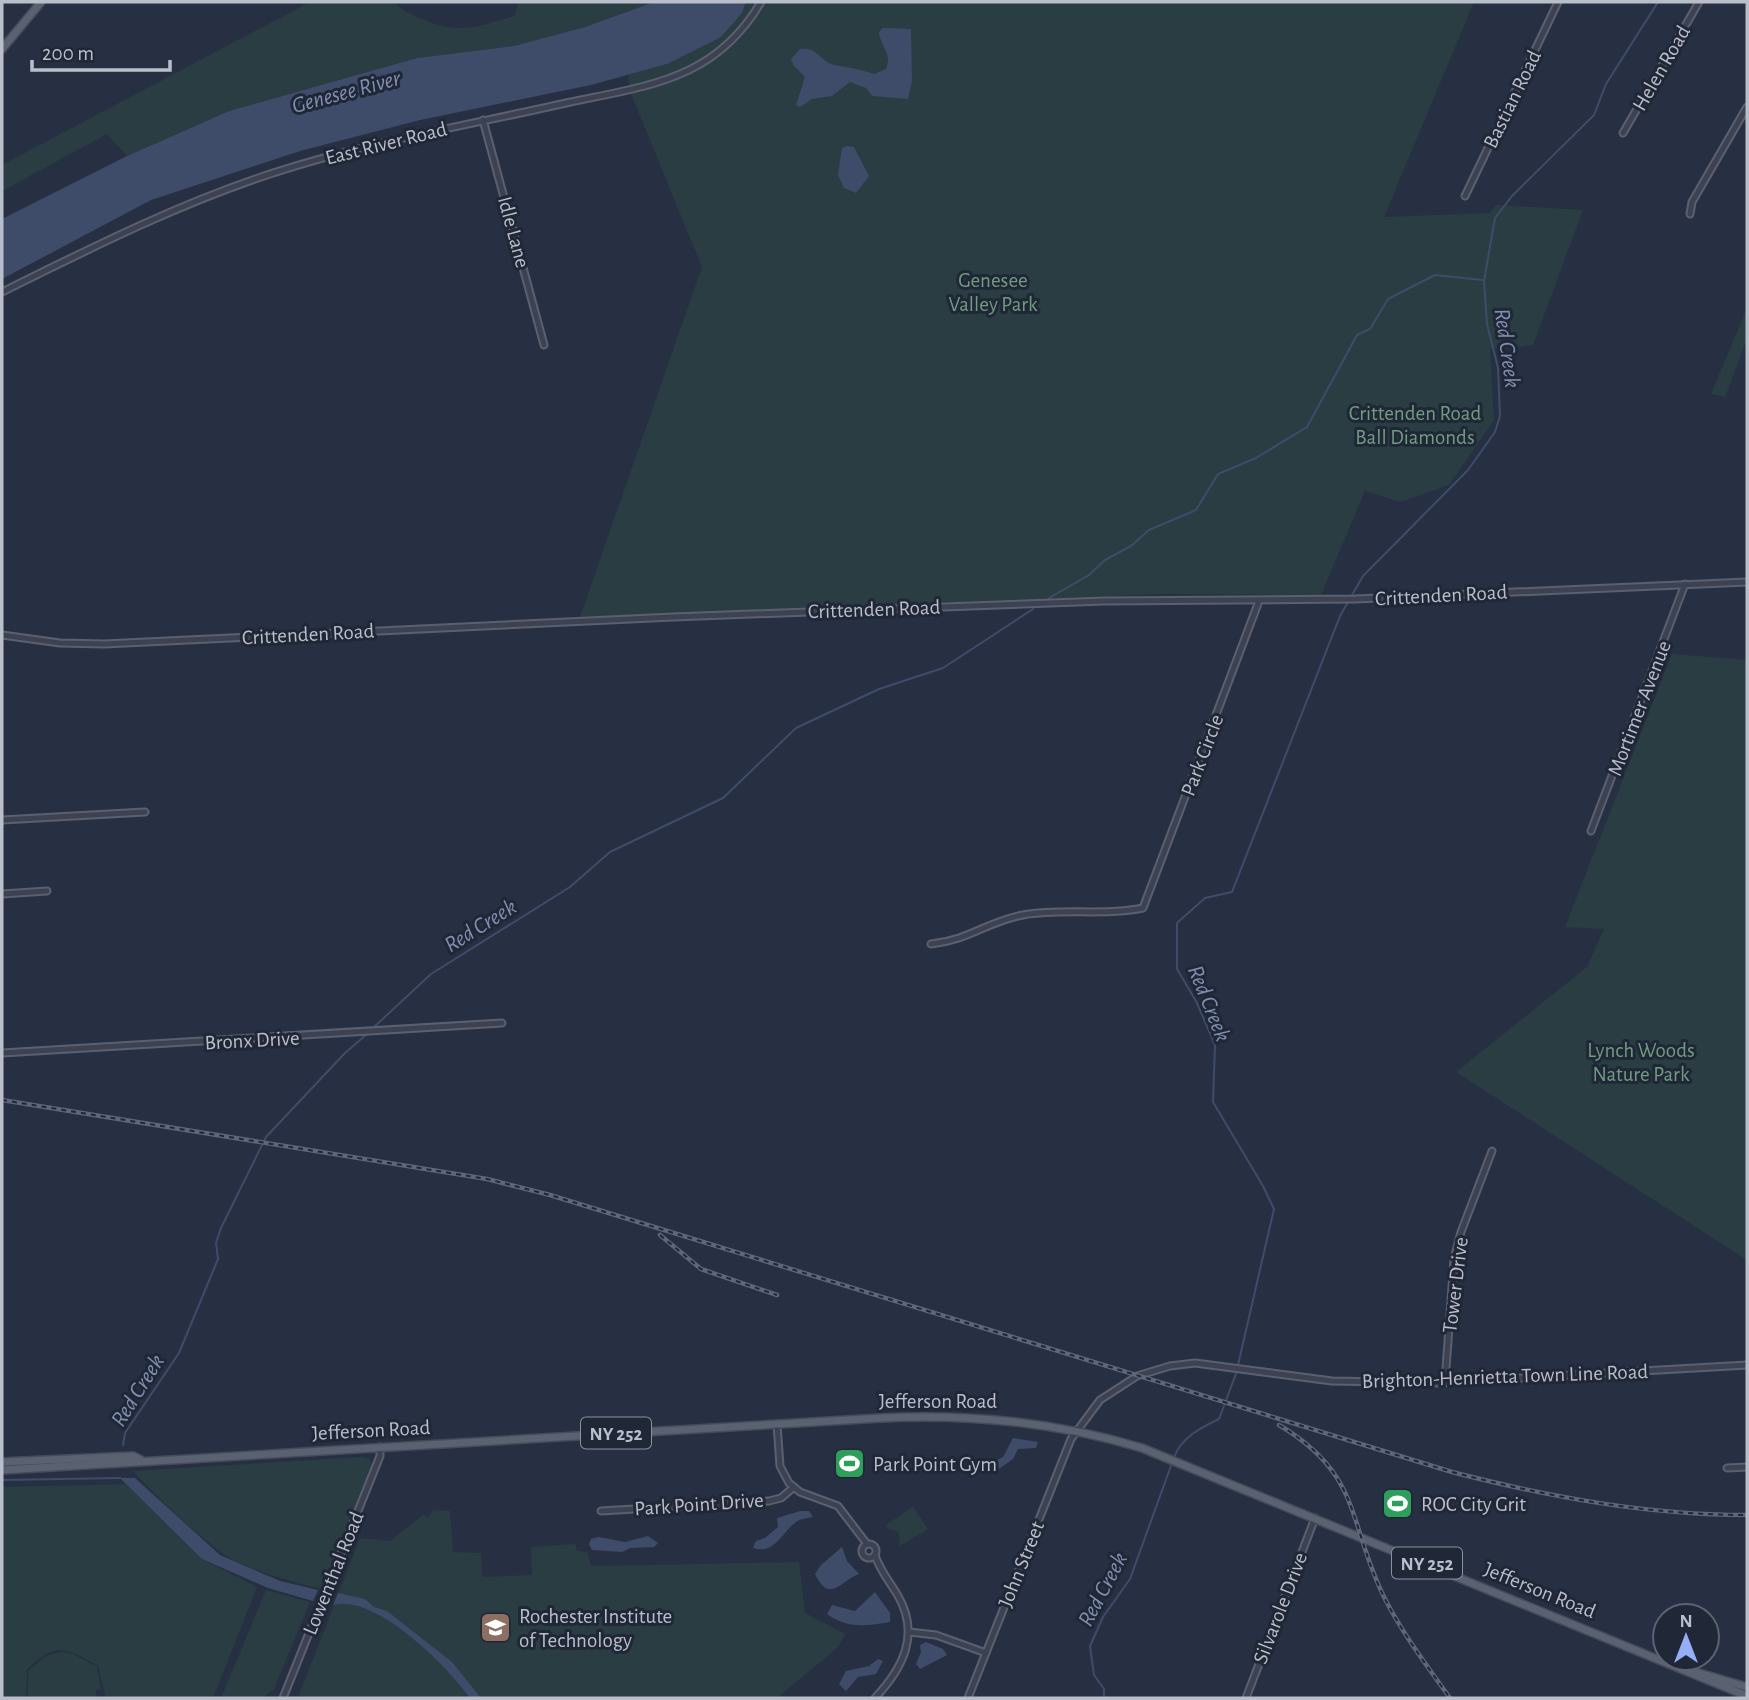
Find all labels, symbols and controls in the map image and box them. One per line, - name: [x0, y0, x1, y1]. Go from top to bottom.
- street label: Helen Road: [1629, 22, 1694, 114]
- scale bar: [32, 28, 170, 72]
- text: 200 m: [42, 43, 94, 64]
- street label: Bastian Road: [1480, 47, 1545, 152]
- water label: Genesee River: [290, 67, 404, 118]
- street label: East River Road: [323, 118, 449, 169]
- street label: Idle Lane: [494, 194, 533, 270]
- park label: Genesee Valley Park: [948, 270, 1038, 315]
- water label: Red Creek: [1490, 307, 1524, 390]
- park label: Crittenden Road Ball Diamonds: [1349, 403, 1481, 448]
- street label: Crittenden Road: [1374, 582, 1508, 609]
- street label: Crittenden Road: [807, 597, 941, 622]
- street label: Crittenden Road: [241, 621, 375, 648]
- street label: Mortimer Avenue: [1604, 638, 1675, 779]
- street label: Park Circle: [1177, 712, 1228, 799]
- water label: Red Creek: [441, 895, 521, 957]
- water label: Red Creek: [1183, 962, 1234, 1045]
- street label: Bronx Drive: [204, 1028, 300, 1053]
- park label: Lynch Woods Nature Park: [1587, 1040, 1695, 1085]
- street label: Tower Drive: [1439, 1236, 1472, 1334]
- water label: Red Creek: [107, 1350, 169, 1431]
- street label: Brighton-Henrietta Town Line Road: [1361, 1361, 1649, 1392]
- street label: Jefferson Road: [879, 1391, 997, 1412]
- street label: Jefferson Road: [311, 1417, 431, 1444]
- road number: NY 252: [581, 1418, 651, 1448]
- sports icon: Park Point Gym: [833, 1447, 867, 1481]
- place label: Park Point Gym: [873, 1454, 997, 1475]
- sports icon: ROC City Grit: [1381, 1487, 1415, 1521]
- street label: Park Point Drive: [634, 1489, 765, 1520]
- place label: ROC City Grit: [1421, 1494, 1526, 1515]
- street label: Lowenthal Road: [299, 1509, 368, 1638]
- street label: John Street: [995, 1518, 1048, 1610]
- road number: NY 252: [1392, 1548, 1462, 1578]
- water label: Red Creek: [1074, 1549, 1132, 1630]
- street label: Silvarole Drive: [1250, 1550, 1311, 1667]
- street label: Jefferson Road: [1481, 1559, 1599, 1622]
- north arrow: [1651, 1602, 1721, 1672]
- place label: Rochester Institute of Technology: [519, 1606, 672, 1651]
- school or university icon: Rochester Institute of Technology: [479, 1611, 513, 1645]
- text: N: [1679, 1612, 1693, 1631]

